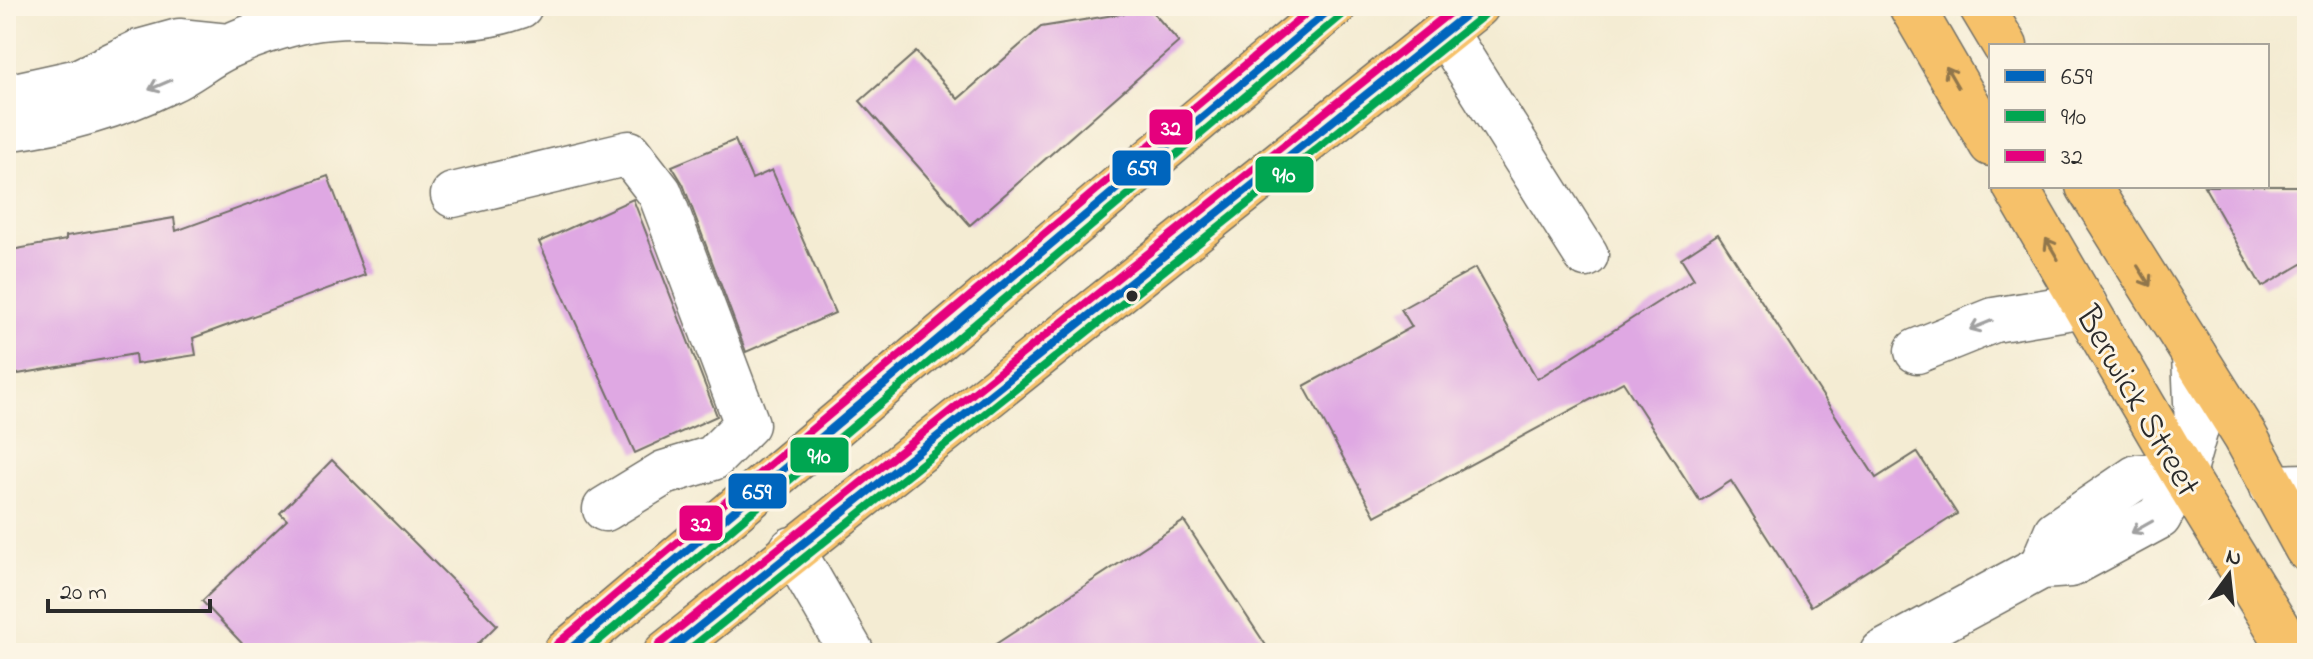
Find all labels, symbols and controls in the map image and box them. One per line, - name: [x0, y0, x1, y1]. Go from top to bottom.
- legend: [1989, 44, 2269, 188]
- text: 659: [2061, 61, 2093, 96]
- one-way arrow: [1944, 66, 1960, 89]
- one-way arrow: [148, 78, 173, 93]
- text: 910: [2061, 101, 2086, 136]
- line badge: 32: [1148, 108, 1194, 146]
- text: 32: [1160, 114, 1181, 146]
- text: 32: [2061, 141, 2083, 176]
- line badge: 659: [1111, 149, 1172, 187]
- text: 659: [1128, 154, 1157, 186]
- line badge: 910: [1254, 155, 1315, 194]
- text: 910: [1271, 161, 1296, 193]
- one-way arrow: [2044, 238, 2059, 262]
- one-way arrow: [2137, 264, 2153, 287]
- unlabelled marker: [1124, 288, 1140, 304]
- street label: Berwick Street: [2059, 296, 2212, 508]
- one-way arrow: [1969, 319, 1994, 333]
- line badge: 910: [789, 436, 850, 474]
- text: 910: [806, 442, 831, 474]
- line badge: 659: [727, 472, 788, 510]
- text: 659: [743, 478, 772, 510]
- line badge: 32: [678, 504, 724, 542]
- text: 32: [690, 510, 711, 542]
- one-way arrow: [2131, 519, 2154, 535]
- north arrow: [2189, 535, 2269, 615]
- text: N: [2222, 541, 2245, 576]
- scale bar: [48, 563, 210, 613]
- text: 20 m: [60, 576, 107, 611]

